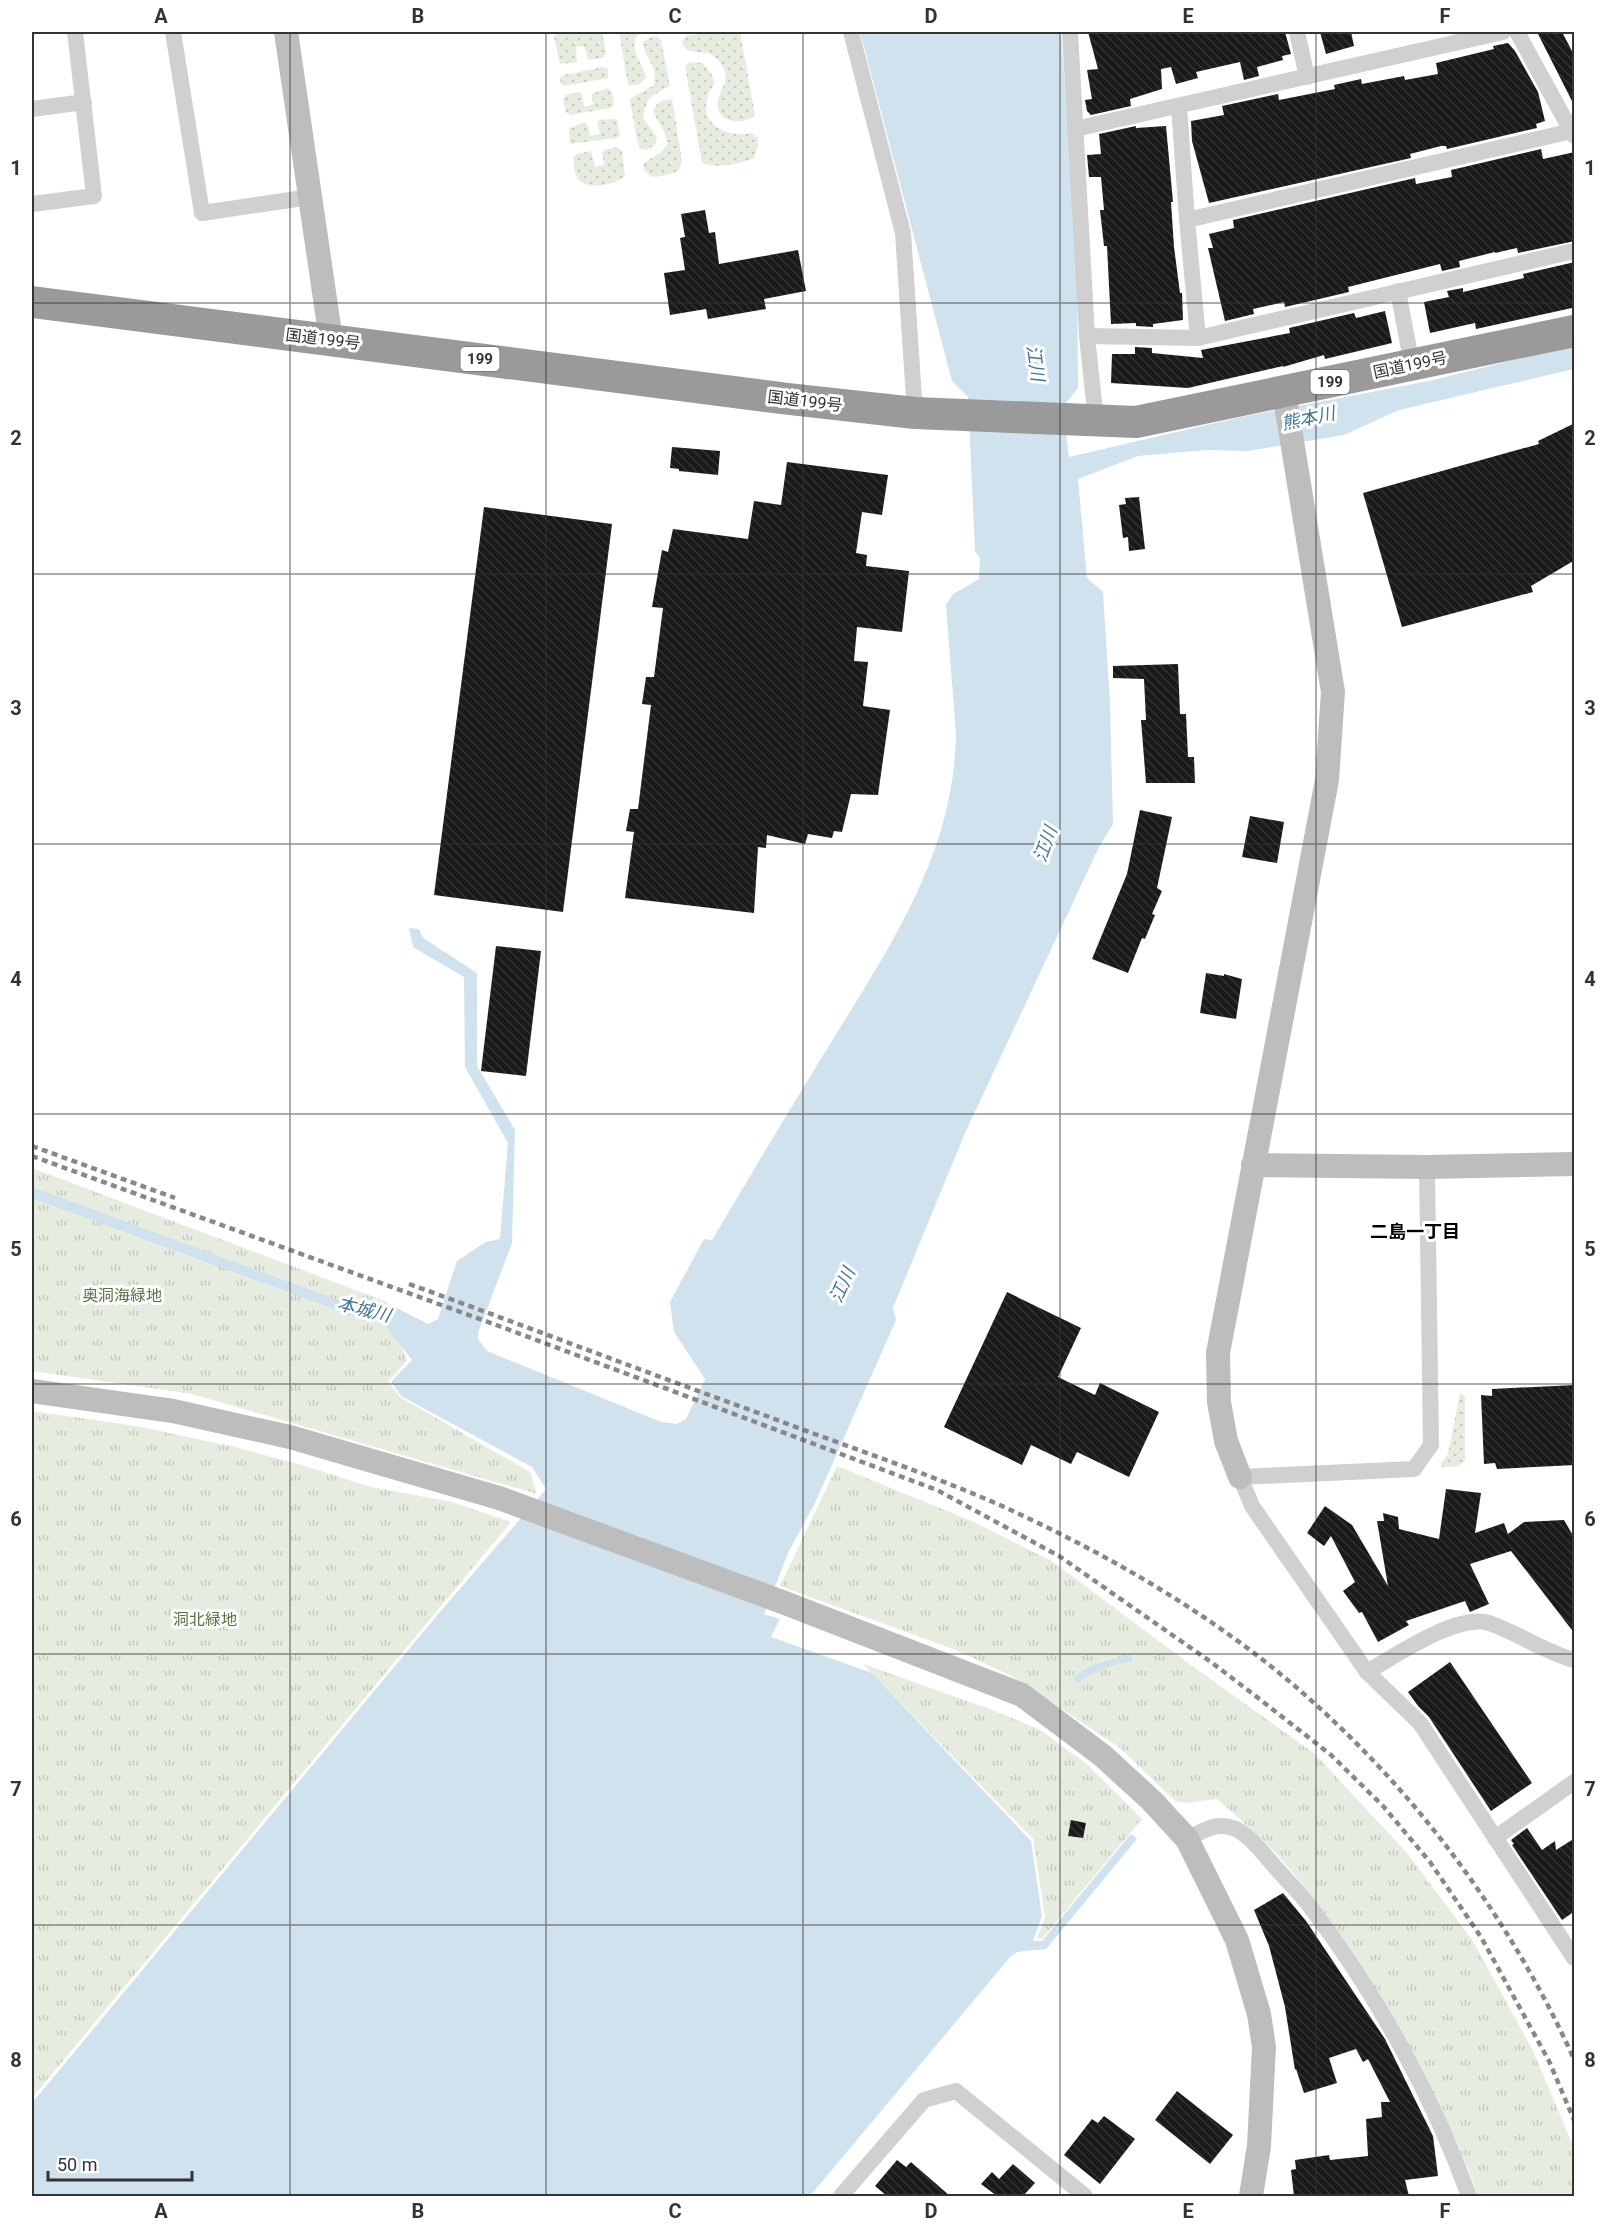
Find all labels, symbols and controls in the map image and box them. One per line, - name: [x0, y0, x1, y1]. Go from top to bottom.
- text: A: [154, 4, 168, 28]
- text: B: [412, 4, 424, 28]
- text: C: [668, 4, 682, 28]
- text: D: [925, 4, 938, 28]
- text: E: [1182, 4, 1194, 28]
- text: F: [1440, 4, 1451, 28]
- text: 1: [10, 156, 22, 180]
- text: 1: [1584, 156, 1596, 180]
- street label: 国道199号: [285, 325, 361, 353]
- water label: 江川: [1023, 344, 1049, 384]
- road number: 199: [460, 347, 500, 371]
- street label: 国道199号: [1371, 348, 1449, 382]
- road number: 199: [1310, 370, 1350, 394]
- street label: 国道199号: [767, 387, 843, 415]
- water label: 熊本川: [1279, 402, 1339, 434]
- text: 2: [10, 426, 22, 450]
- text: 2: [1584, 426, 1596, 450]
- text: 3: [10, 696, 22, 720]
- text: 3: [1584, 696, 1596, 720]
- water label: 江川: [1029, 822, 1062, 865]
- text: 4: [10, 967, 22, 991]
- text: 4: [1584, 967, 1596, 991]
- district label: 二島一丁目: [1370, 1221, 1460, 1242]
- text: 5: [10, 1237, 22, 1261]
- text: 5: [1584, 1237, 1596, 1261]
- water label: 江川: [825, 1262, 860, 1306]
- park label: 奥洞海緑地: [82, 1286, 162, 1305]
- water label: 本城川: [335, 1292, 395, 1326]
- text: 6: [10, 1507, 22, 1531]
- text: 6: [1584, 1507, 1596, 1531]
- park label: 洞北緑地: [173, 1610, 237, 1629]
- text: 7: [10, 1777, 22, 1801]
- text: 7: [1584, 1777, 1596, 1801]
- text: 8: [10, 2048, 22, 2072]
- text: 8: [1584, 2048, 1596, 2072]
- scale bar: [48, 2144, 192, 2182]
- text: 50 m: [57, 2154, 97, 2175]
- text: A: [154, 2199, 168, 2223]
- text: B: [412, 2199, 424, 2223]
- text: C: [668, 2199, 682, 2223]
- text: D: [925, 2199, 938, 2223]
- text: E: [1182, 2199, 1194, 2223]
- text: F: [1440, 2199, 1451, 2223]

